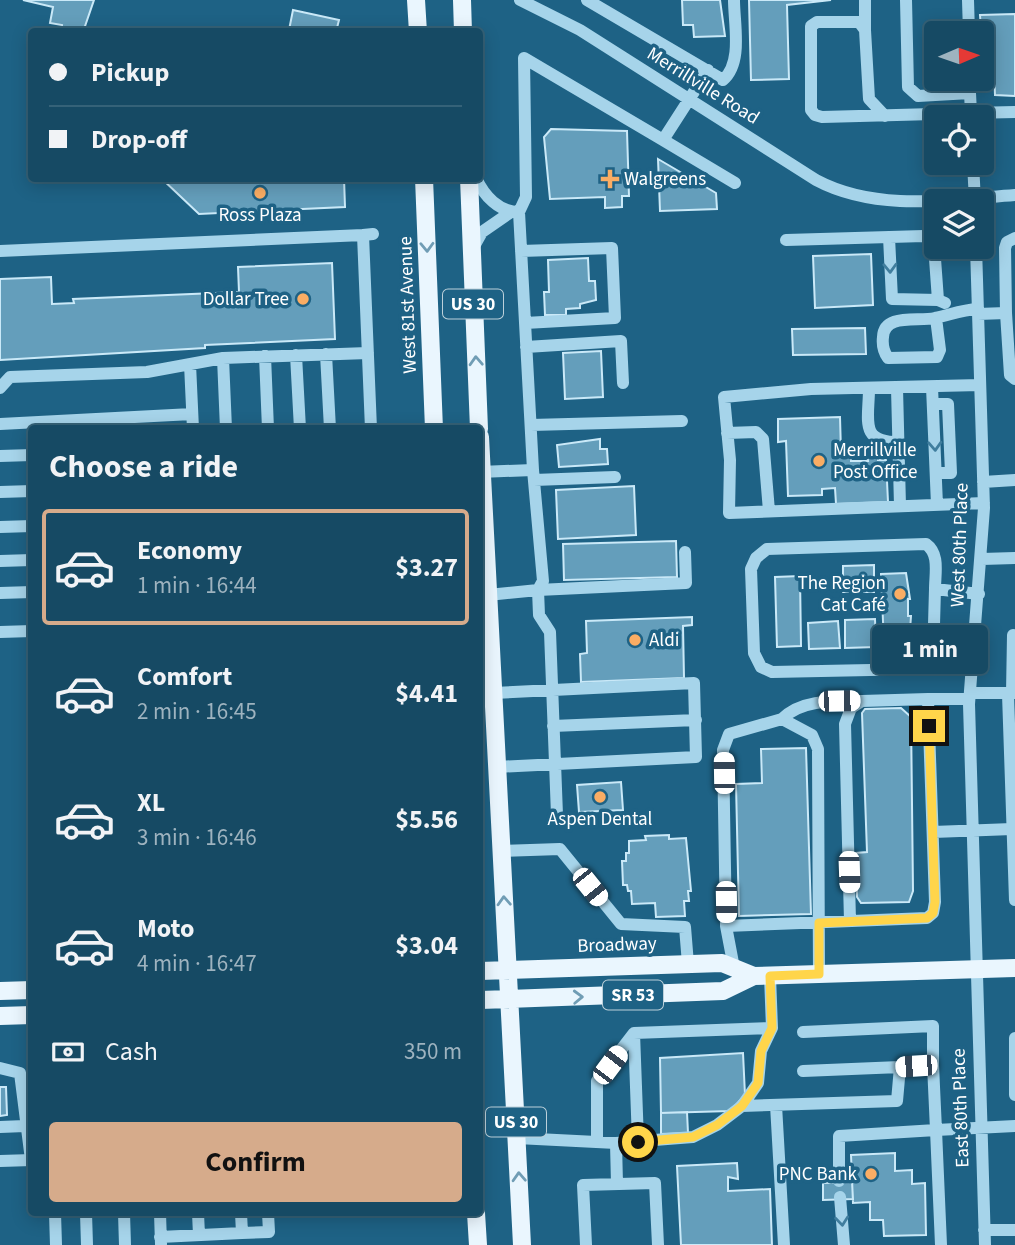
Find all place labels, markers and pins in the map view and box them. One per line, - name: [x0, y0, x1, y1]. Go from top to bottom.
- place label: Walgreens: [624, 166, 706, 193]
- marker: Walgreens: [602, 171, 618, 187]
- marker: Ross Plaza: [252, 185, 268, 201]
- place label: Ross Plaza: [219, 202, 302, 229]
- place label: Dollar Tree: [203, 286, 289, 313]
- marker: Dollar Tree: [295, 291, 311, 307]
- place label: Merrillville Post Office: [833, 437, 917, 486]
- marker: Merrillville Post Office: [811, 453, 827, 469]
- place label: The Region Cat Café: [797, 570, 886, 619]
- marker: The Region Cat Café: [892, 586, 908, 602]
- place label: Aldi: [649, 627, 679, 654]
- marker: Aldi: [627, 632, 643, 648]
- marker: Aspen Dental: [592, 789, 608, 805]
- place label: Aspen Dental: [548, 806, 653, 833]
- place label: PNC Bank: [779, 1161, 858, 1188]
- marker: PNC Bank: [863, 1166, 879, 1182]

